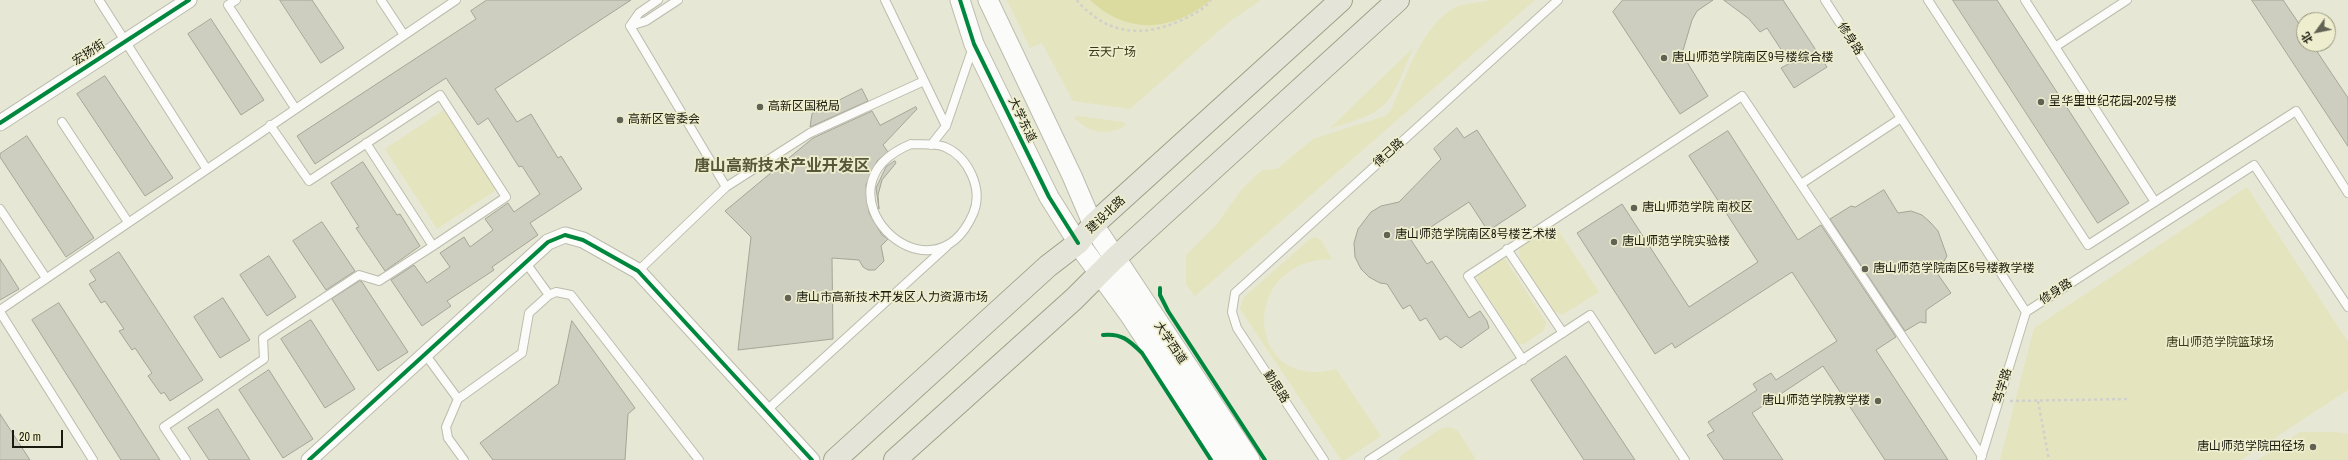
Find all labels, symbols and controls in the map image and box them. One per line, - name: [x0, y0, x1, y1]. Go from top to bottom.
- north arrow: [2296, 12, 2336, 52]
- street label: 修身路: [1834, 20, 1866, 58]
- text: 北: [2298, 30, 2316, 46]
- street label: 宏扬街: [70, 37, 108, 69]
- park label: 云天广场: [1088, 46, 1136, 60]
- place label: 唐山师范学院南区9号楼综合楼: [1672, 51, 1833, 65]
- marker: 唐山师范学院南区9号楼综合楼: [1659, 53, 1669, 63]
- street label: 大学东道: [1005, 95, 1039, 145]
- place label: 呈华里世纪花园-202号楼: [2049, 95, 2177, 109]
- marker: 呈华里世纪花园-202号楼: [2036, 97, 2046, 107]
- place label: 高新区国税局: [768, 100, 840, 114]
- marker: 高新区国税局: [755, 102, 765, 112]
- place label: 高新区管委会: [628, 113, 700, 127]
- marker: 高新区管委会: [615, 115, 625, 125]
- street label: 律己路: [1371, 136, 1407, 170]
- district label: 唐山高新技术产业开发区: [694, 157, 870, 177]
- street label: 建设北路: [1084, 193, 1128, 237]
- place label: 唐山师范学院 南校区: [1642, 201, 1753, 215]
- marker: 唐山师范学院 南校区: [1629, 203, 1639, 213]
- place label: 唐山师范学院南区8号楼艺术楼: [1395, 228, 1556, 242]
- marker: 唐山师范学院南区8号楼艺术楼: [1382, 230, 1392, 240]
- place label: 唐山师范学院实验楼: [1622, 235, 1730, 249]
- marker: 唐山师范学院实验楼: [1609, 237, 1619, 247]
- place label: 唐山师范学院南区6号楼教学楼: [1873, 262, 2034, 276]
- marker: 唐山师范学院南区6号楼教学楼: [1860, 264, 1870, 274]
- street label: 修身路: [2037, 276, 2075, 308]
- place label: 唐山市高新技术开发区人力资源市场: [796, 291, 988, 305]
- marker: 唐山市高新技术开发区人力资源市场: [783, 293, 793, 303]
- street label: 大学西道: [1151, 319, 1189, 367]
- park label: 唐山师范学院篮球场: [2166, 336, 2274, 350]
- street label: 笃学路: [1991, 367, 2015, 405]
- street label: 勤思路: [1260, 368, 1292, 406]
- place label: 唐山师范学院教学楼: [1762, 394, 1870, 408]
- marker: 唐山师范学院教学楼: [1873, 396, 1883, 406]
- scale bar: [14, 422, 65, 448]
- text: 20 m: [19, 429, 41, 445]
- place label: 唐山师范学院田径场: [2197, 440, 2305, 454]
- marker: 唐山师范学院田径场: [2308, 442, 2318, 452]

